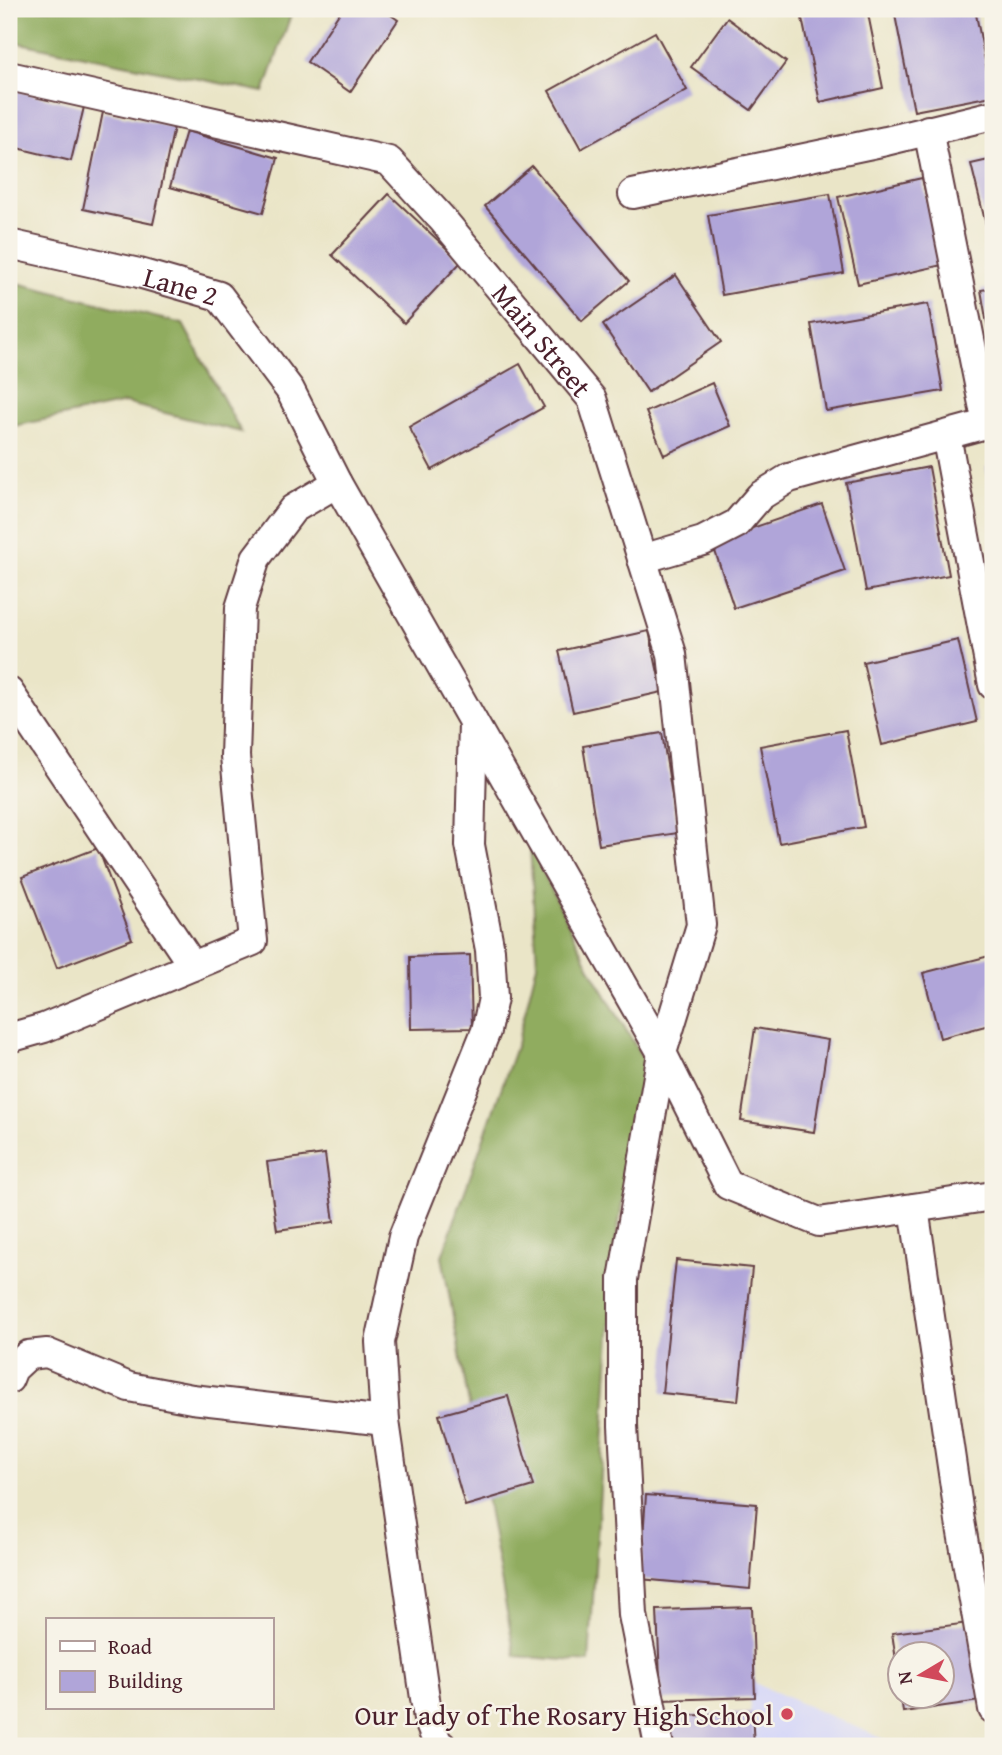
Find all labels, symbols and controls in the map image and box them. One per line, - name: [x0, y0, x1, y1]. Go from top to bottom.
- street label: Lane 2: [139, 255, 223, 315]
- street label: Main Street: [483, 274, 602, 405]
- legend: [46, 1618, 273, 1710]
- text: Road: [108, 1631, 153, 1662]
- north arrow: [886, 1640, 956, 1710]
- text: Building: [108, 1665, 183, 1696]
- text: N: [889, 1669, 919, 1687]
- place label: Our Lady of The Rosary High School: [355, 1694, 773, 1735]
- marker: Our Lady of The Rosary High School: [779, 1706, 795, 1722]

